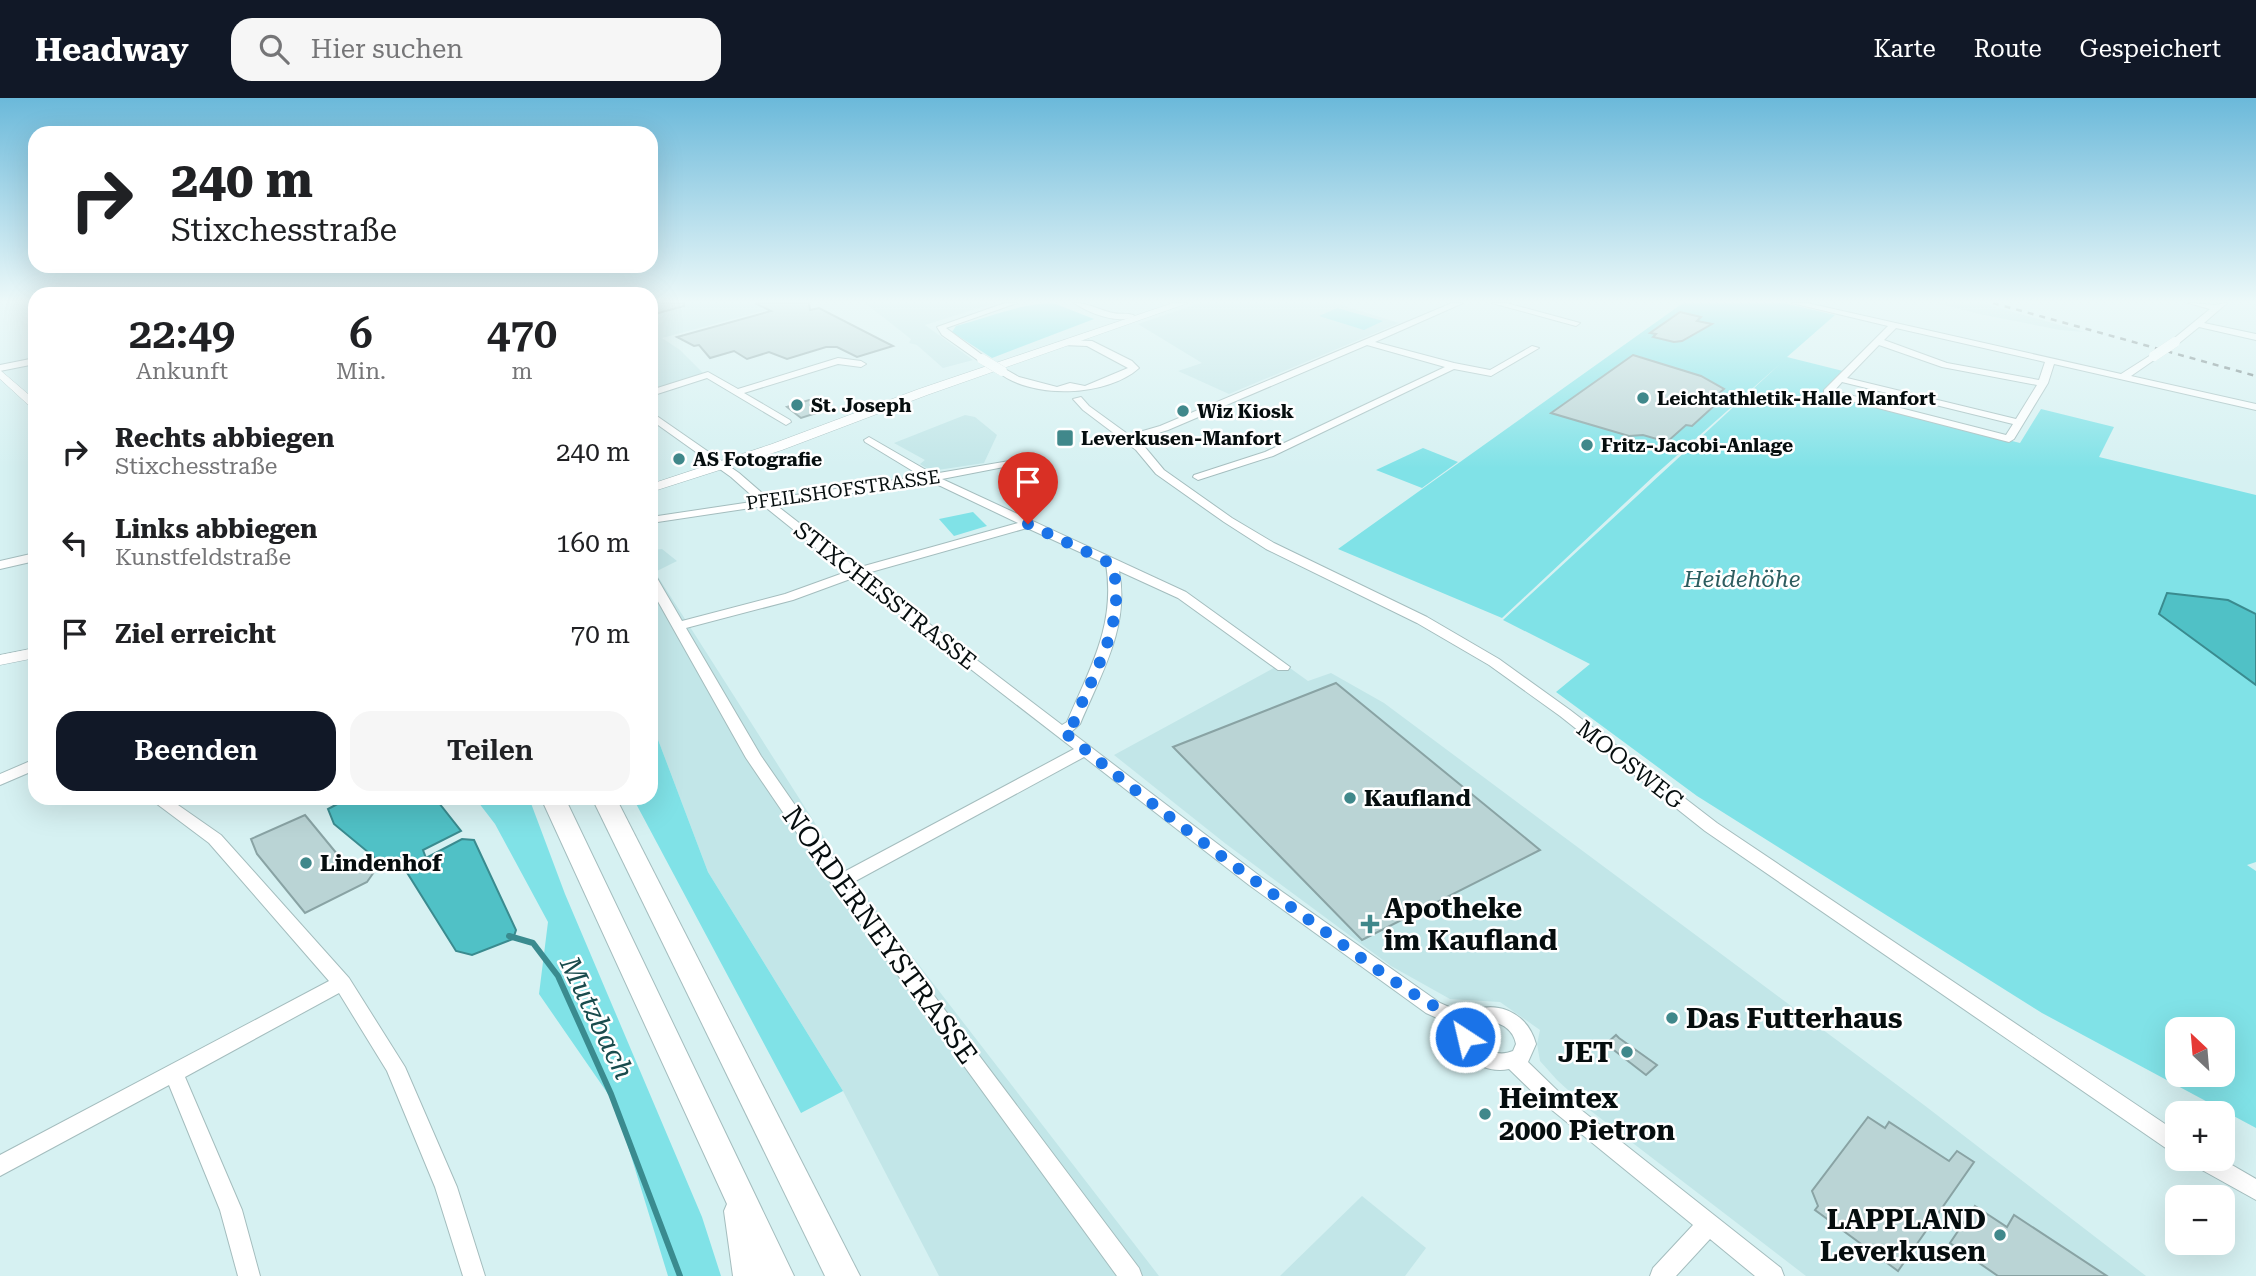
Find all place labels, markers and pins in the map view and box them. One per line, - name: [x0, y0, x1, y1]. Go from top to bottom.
- place label: Leichtathletik-Halle Manfort: [1657, 387, 1936, 410]
- marker: Leichtathletik-Halle Manfort: [1635, 390, 1651, 406]
- place label: St. Joseph: [811, 394, 912, 417]
- marker: St. Joseph: [789, 397, 805, 413]
- place label: Wiz Kiosk: [1197, 400, 1294, 423]
- marker: Wiz Kiosk: [1175, 403, 1191, 419]
- place label: Leverkusen-Manfort: [1081, 427, 1282, 450]
- marker: Leverkusen-Manfort: [1055, 428, 1075, 448]
- place label: Fritz-Jacobi-Anlage: [1601, 434, 1793, 457]
- marker: Fritz-Jacobi-Anlage: [1579, 437, 1595, 453]
- place label: AS Fotografie: [693, 448, 822, 471]
- marker: AS Fotografie: [671, 451, 687, 467]
- pin: [998, 452, 1058, 524]
- place label: Kaufland: [1364, 785, 1471, 812]
- marker: Kaufland: [1342, 790, 1358, 806]
- place label: Lindenhof: [320, 850, 443, 877]
- marker: Lindenhof: [298, 855, 314, 871]
- place label: Apotheke im Kaufland: [1384, 892, 1558, 957]
- marker: Apotheke im Kaufland: [1362, 916, 1378, 932]
- place label: Das Futterhaus: [1686, 1002, 1902, 1035]
- marker: Das Futterhaus: [1664, 1010, 1680, 1026]
- place label: JET: [1558, 1036, 1613, 1069]
- marker: JET: [1619, 1044, 1635, 1060]
- place label: Heimtex 2000 Pietron: [1499, 1082, 1675, 1147]
- marker: Heimtex 2000 Pietron: [1477, 1106, 1493, 1122]
- place label: LAPPLAND Leverkusen: [1820, 1203, 1986, 1268]
- marker: LAPPLAND Leverkusen: [1992, 1227, 2008, 1243]

